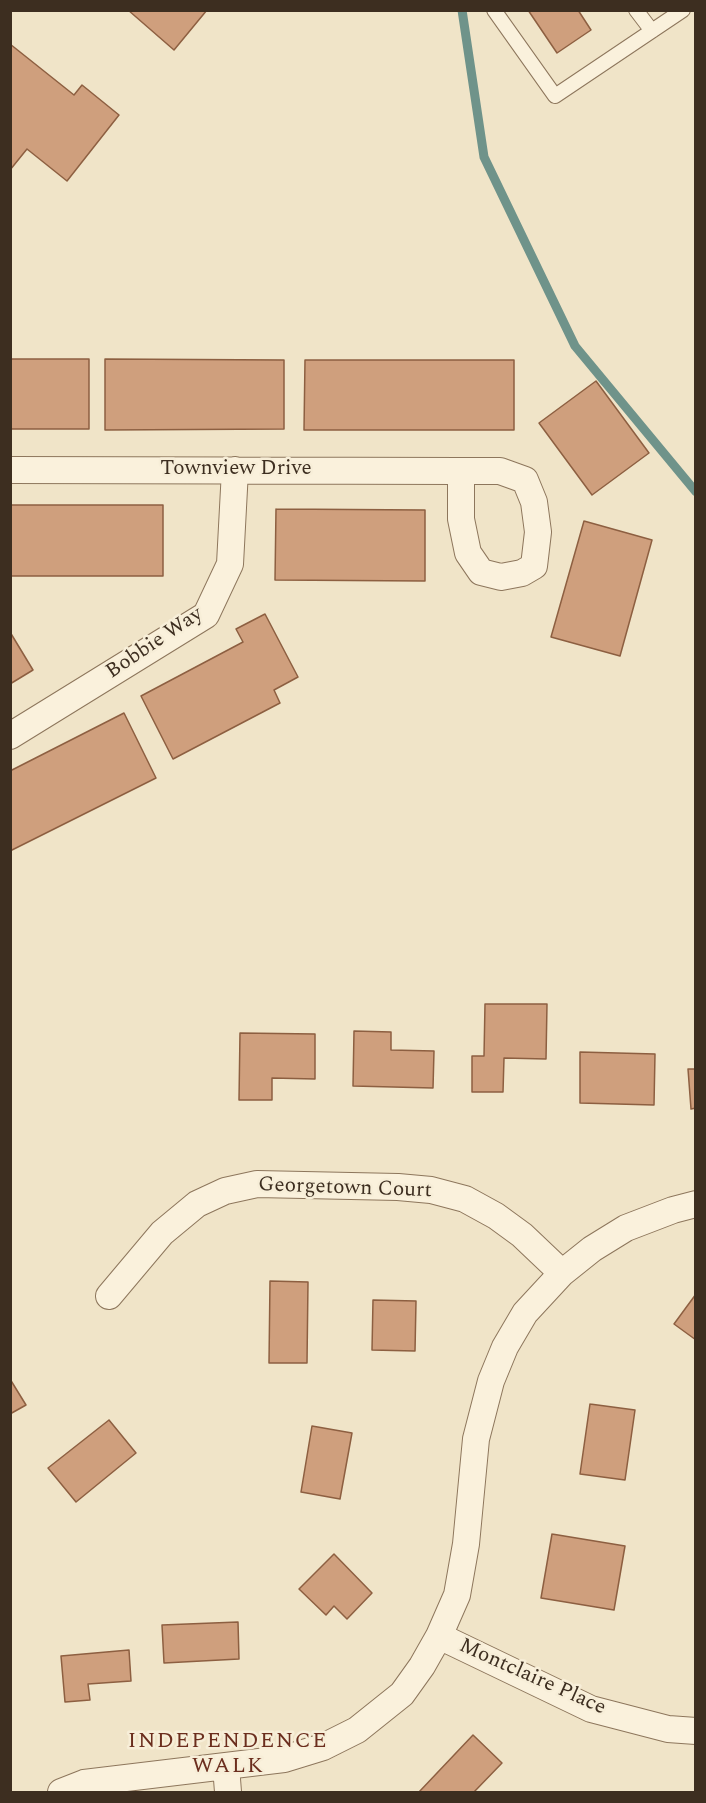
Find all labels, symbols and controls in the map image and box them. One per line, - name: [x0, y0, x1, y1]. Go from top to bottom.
- street label: Townview Drive: [160, 457, 312, 483]
- street label: Bobbie Way: [102, 602, 208, 686]
- street label: Georgetown Court: [258, 1173, 432, 1205]
- street label: Montclaire Place: [455, 1634, 609, 1722]
- district label: INDEPENDENCE WALK: [128, 1730, 328, 1782]

